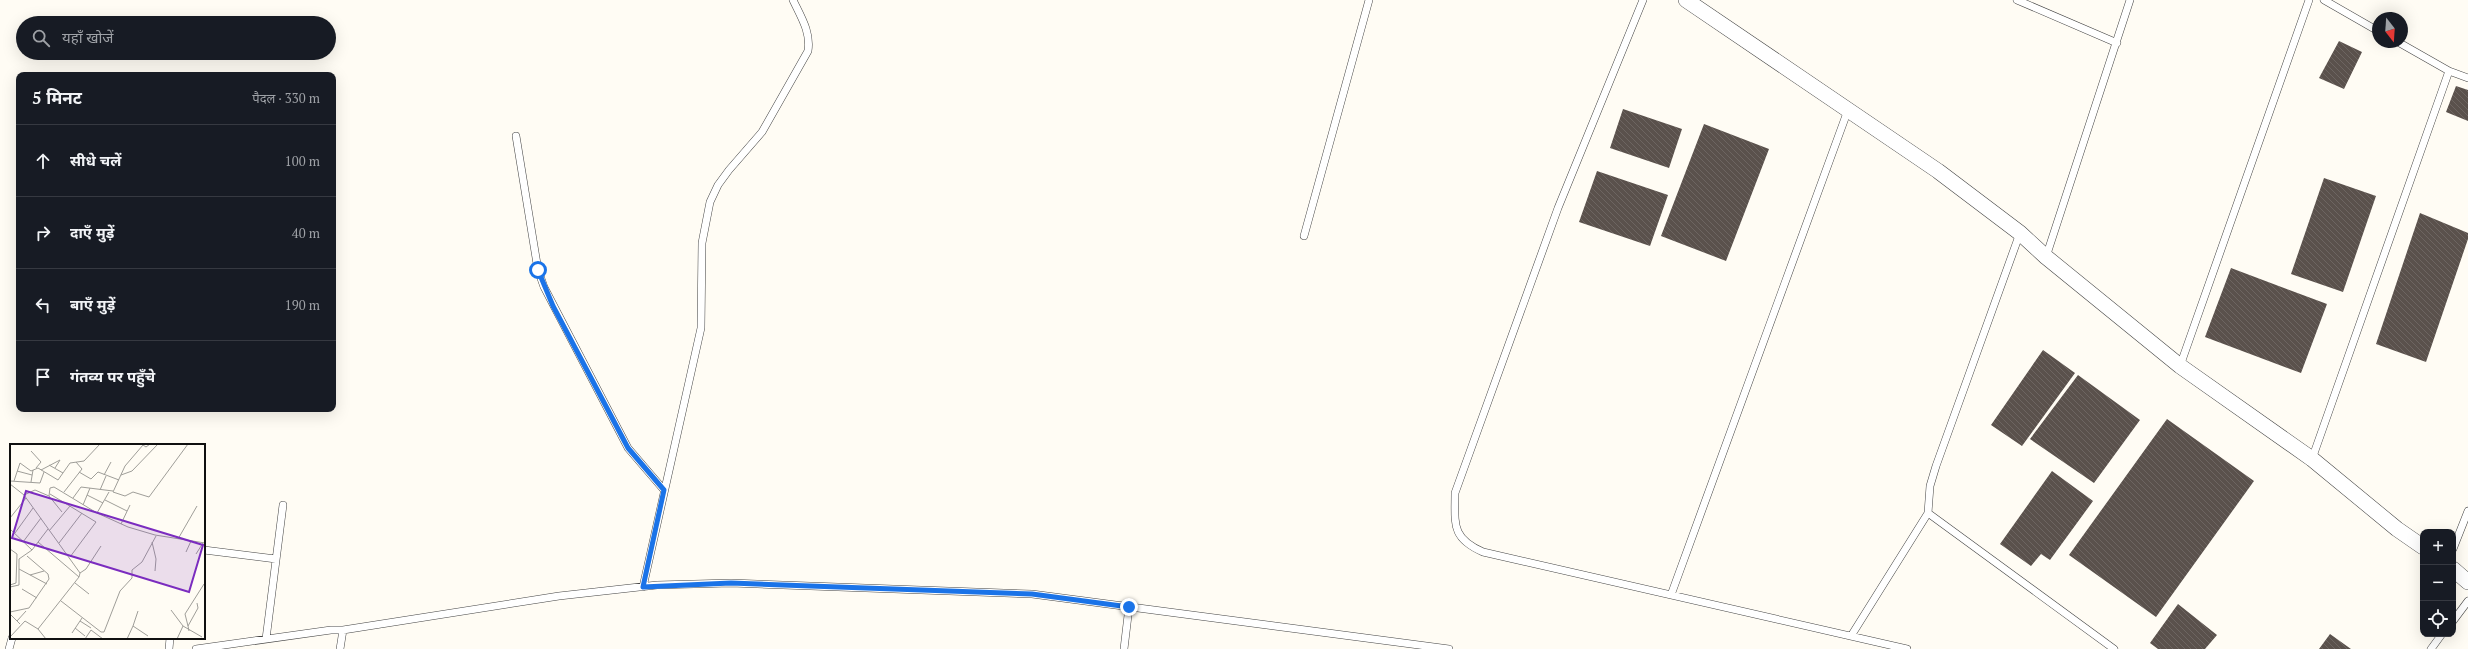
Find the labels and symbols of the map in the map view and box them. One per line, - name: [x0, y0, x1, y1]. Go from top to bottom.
- north arrow: [2372, 12, 2408, 48]
- route start: [529, 261, 547, 279]
- inset map: [10, 444, 205, 639]
- route end: [1120, 598, 1138, 616]

